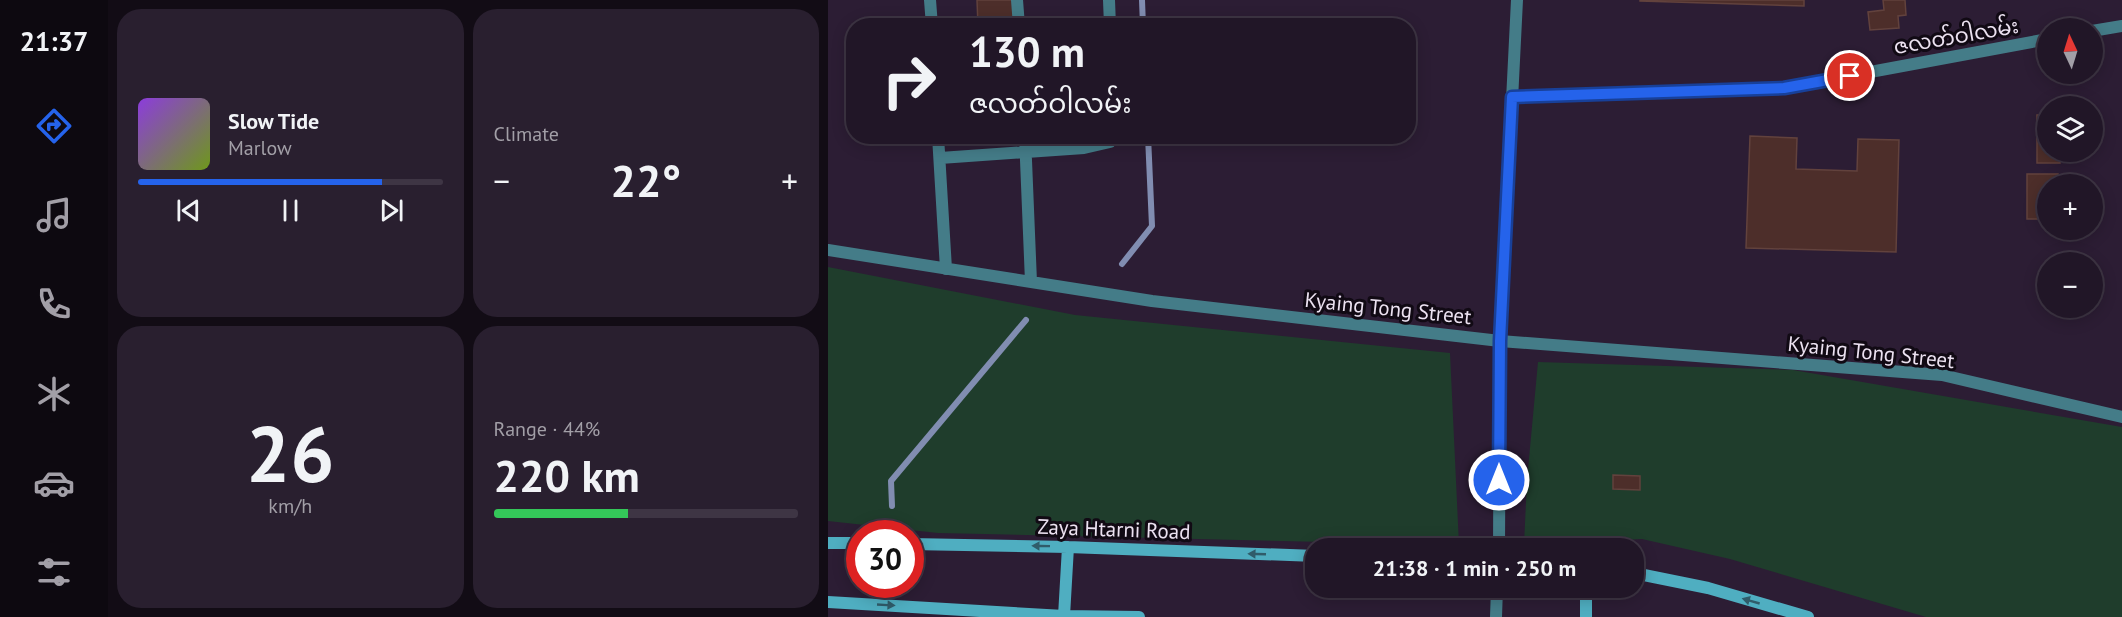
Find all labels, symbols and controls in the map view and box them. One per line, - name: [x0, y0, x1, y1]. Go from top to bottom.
- street label: ဇလတ်ဝါလမ်း: [1891, 10, 2021, 60]
- north arrow: [2037, 18, 2103, 84]
- map controls: [2037, 18, 2103, 318]
- text: 21:37: [20, 24, 88, 58]
- text: 130 m: [969, 24, 1085, 79]
- icon: right: [870, 42, 948, 120]
- pin: [1824, 50, 1875, 101]
- icon: arrive: [1833, 59, 1866, 92]
- text: ဇလတ်ဝါလမ်း: [969, 86, 1132, 120]
- button: layers: [2037, 96, 2103, 162]
- icon: directions: [33, 105, 75, 147]
- text: Slow Tide: [228, 107, 319, 135]
- text: Climate: [494, 121, 559, 147]
- text: Marlow: [228, 135, 292, 161]
- text: 22°: [610, 151, 681, 209]
- text: −: [494, 159, 510, 202]
- text: +: [781, 159, 798, 202]
- button: +: [2037, 174, 2103, 240]
- icon: music: [33, 194, 75, 236]
- icon: previous: [172, 194, 205, 227]
- icon: pause: [274, 194, 307, 227]
- icon: next: [375, 194, 408, 227]
- button: −: [2037, 252, 2103, 318]
- icon: phone: [33, 283, 75, 325]
- street label: Kyaing Tong Street: [1303, 286, 1473, 330]
- street label: Kyaing Tong Street: [1786, 330, 1956, 374]
- icon: climate: [33, 373, 75, 415]
- text: 26: [246, 403, 334, 504]
- text: Range · 44%: [494, 416, 600, 442]
- text: 220 km: [494, 446, 640, 504]
- position arrow: [1467, 448, 1531, 512]
- icon: car: [33, 462, 75, 504]
- text: km/h: [268, 493, 312, 519]
- street label: Zaya Htarni Road: [1037, 513, 1191, 545]
- speed limit sign: 30: [846, 520, 924, 598]
- one-way arrow: [1032, 541, 1051, 551]
- one-way arrow: [1248, 549, 1267, 558]
- icon: filters: [33, 551, 75, 593]
- text: 21:38 · 1 min · 250 m: [1373, 554, 1576, 582]
- one-way arrow: [1742, 596, 1760, 605]
- one-way arrow: [877, 601, 896, 610]

